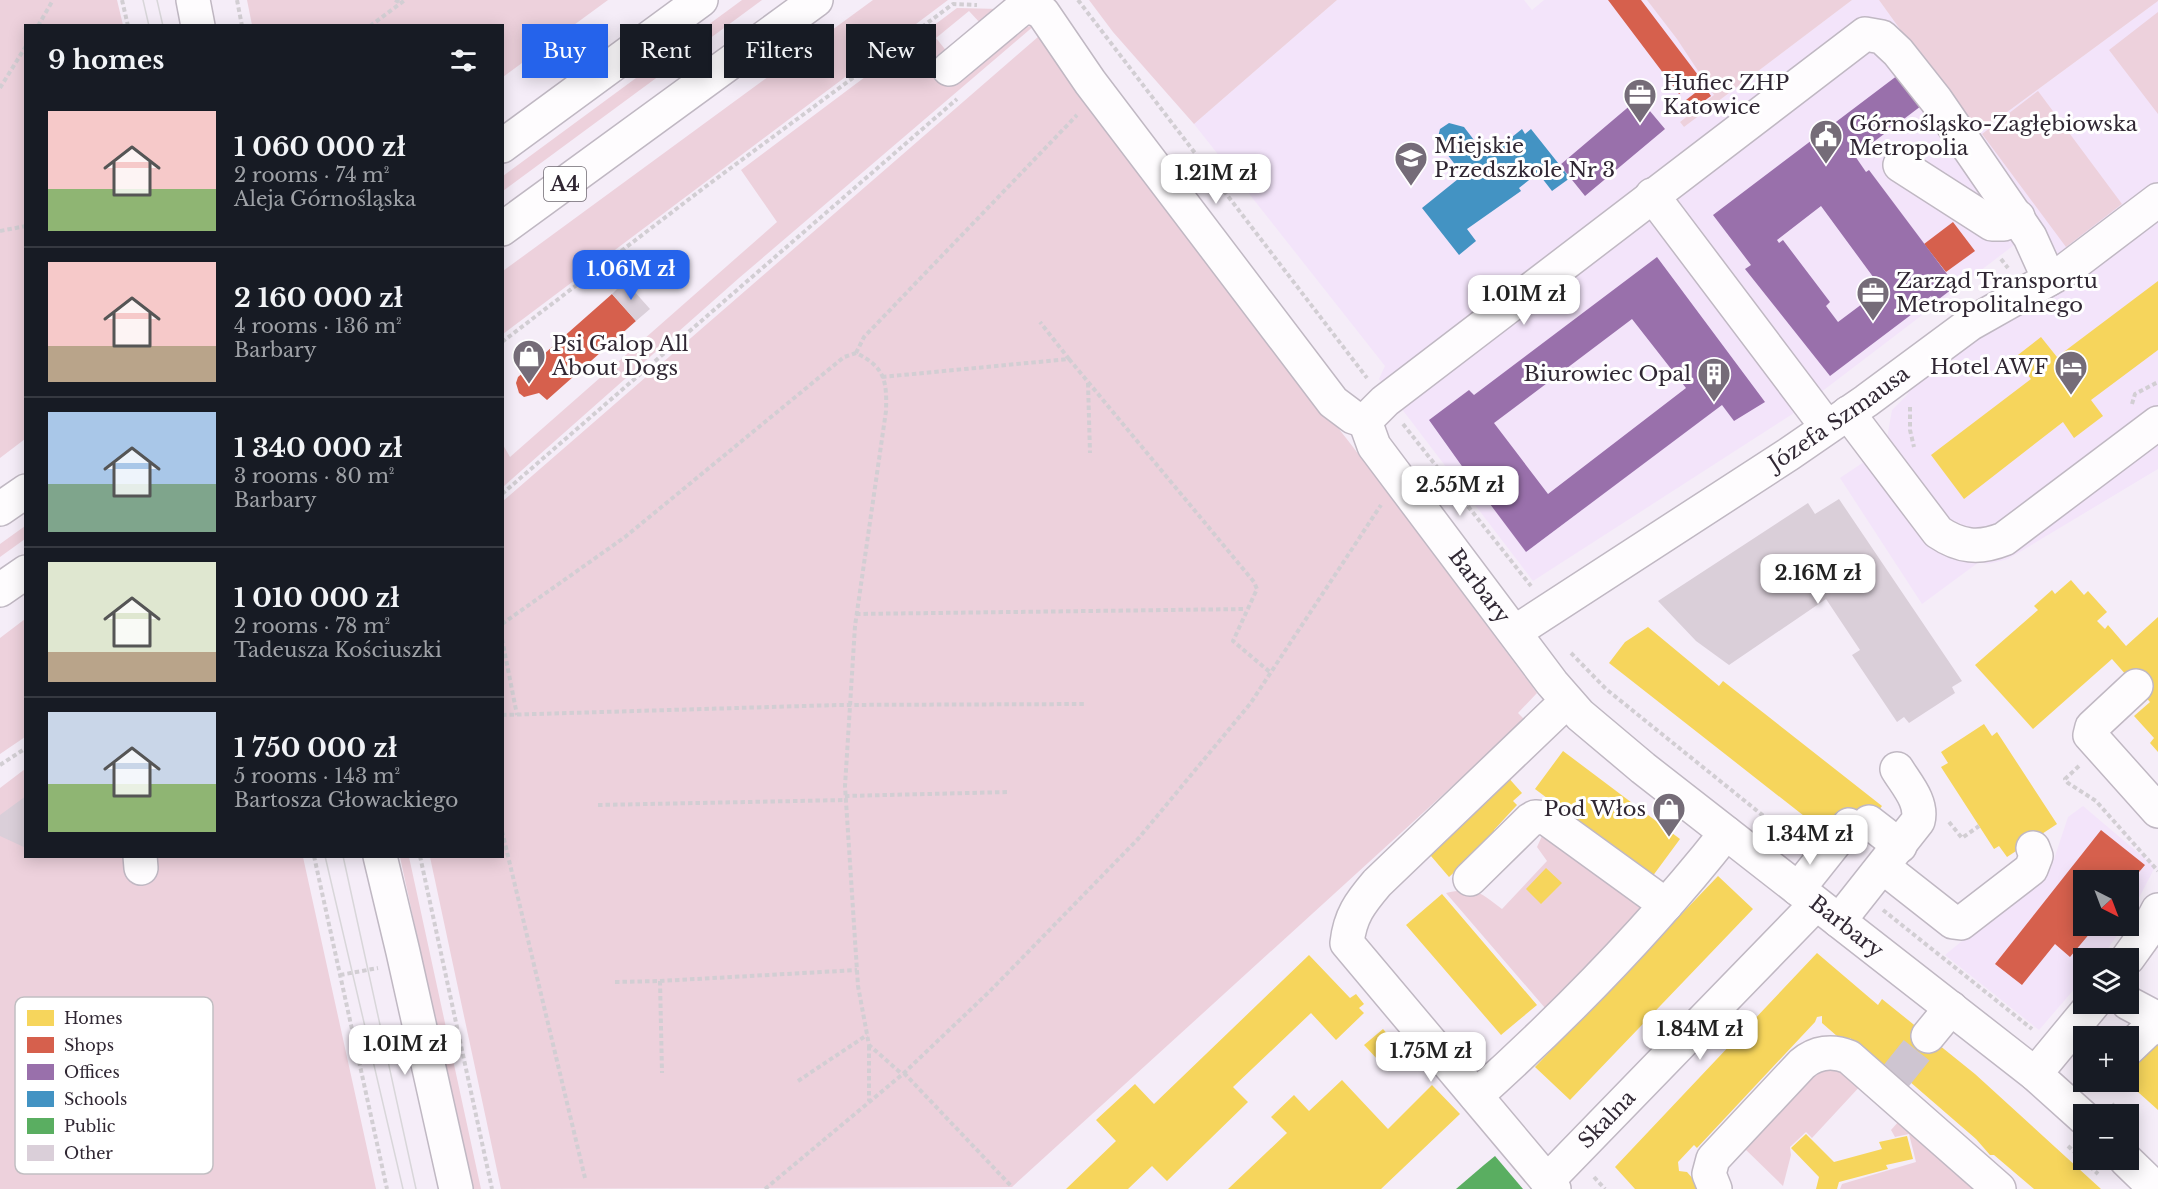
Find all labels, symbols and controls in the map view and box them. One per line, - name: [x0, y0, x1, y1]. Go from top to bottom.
- chip: Buy: [522, 24, 608, 78]
- chip: Rent: [620, 24, 712, 78]
- chip: Filters: [724, 24, 834, 78]
- chip: New: [846, 24, 936, 78]
- text: 9 homes: [48, 44, 164, 76]
- icon: filters: [447, 44, 480, 77]
- place label: Hufiec ZHP Katowice: [1663, 70, 1789, 120]
- office icon: Hufiec ZHP Katowice: [1622, 77, 1658, 124]
- place label: Górnośląsko-Zagłębiowska Metropolia: [1849, 111, 2138, 161]
- public building icon: Górnośląsko-Zagłębiowska Metropolia: [1808, 118, 1844, 165]
- text: 1 060 000 zł: [234, 131, 406, 163]
- place label: Miejskie Przedszkole Nr 3: [1434, 133, 1615, 183]
- icon: home: [96, 135, 168, 207]
- school or university icon: Miejskie Przedszkole Nr 3: [1393, 140, 1429, 187]
- pin: 1.21M zł: [1154, 154, 1278, 205]
- text: 1.21M zł: [1175, 161, 1257, 185]
- text: 2 rooms · 74 m²: [234, 163, 390, 187]
- road number: A4: [544, 167, 586, 201]
- text: Aleja Górnośląska: [234, 187, 416, 211]
- pin: 1.06M zł: [569, 250, 693, 301]
- text: 1.06M zł: [587, 257, 675, 281]
- place label: Zarząd Transportu Metropolitalnego: [1896, 268, 2098, 318]
- pin: 1.01M zł: [1462, 275, 1586, 326]
- office icon: Zarząd Transportu Metropolitalnego: [1855, 275, 1891, 322]
- text: 2 160 000 zł: [234, 282, 403, 314]
- text: 1.01M zł: [1482, 282, 1566, 306]
- icon: home: [96, 286, 168, 358]
- text: 4 rooms · 136 m²: [234, 314, 402, 338]
- place label: Psi Galop All About Dogs: [551, 331, 689, 381]
- text: Barbary: [234, 338, 316, 362]
- shop icon: Psi Galop All About Dogs: [511, 338, 547, 385]
- hotel icon: Hotel AWF: [2053, 349, 2089, 396]
- place label: Hotel AWF: [1930, 354, 2048, 380]
- building icon: Biurowiec Opal: [1696, 356, 1732, 403]
- street label: Józefa Szmausa: [1761, 360, 1915, 478]
- place label: Biurowiec Opal: [1524, 361, 1691, 387]
- text: 1 340 000 zł: [234, 432, 402, 464]
- icon: home: [96, 436, 168, 508]
- text: 3 rooms · 80 m²: [234, 464, 395, 488]
- pin: 2.55M zł: [1398, 466, 1522, 517]
- text: 2.55M zł: [1416, 473, 1504, 497]
- text: Barbary: [234, 488, 316, 512]
- street label: Barbary: [1443, 544, 1516, 629]
- pin: 2.16M zł: [1756, 554, 1880, 605]
- text: 2.16M zł: [1774, 561, 1862, 585]
- text: 1 010 000 zł: [234, 582, 400, 614]
- icon: home: [96, 586, 168, 658]
- text: 2 rooms · 78 m²: [234, 614, 390, 638]
- text: Tadeusza Kościuszki: [234, 638, 442, 662]
- text: 1 750 000 zł: [234, 732, 397, 764]
- icon: home: [96, 736, 168, 808]
- text: 5 rooms · 143 m²: [234, 764, 400, 788]
- text: Bartosza Głowackiego: [234, 788, 458, 812]
- shop icon: Pod Włos: [1651, 791, 1687, 838]
- place label: Pod Włos: [1544, 796, 1646, 822]
- pin: 1.34M zł: [1748, 815, 1872, 866]
- text: 1.34M zł: [1767, 822, 1853, 846]
- north arrow: [2073, 870, 2139, 936]
- map controls: [2073, 870, 2139, 1170]
- street label: Barbary: [1804, 890, 1889, 964]
- button: layers: [2073, 948, 2139, 1014]
- legend: [15, 997, 213, 1174]
- text: Homes: [64, 1008, 122, 1028]
- pin: 1.84M zł: [1638, 1010, 1762, 1061]
- text: 1.84M zł: [1657, 1017, 1743, 1041]
- pin: 1.01M zł: [343, 1025, 467, 1076]
- button: +: [2073, 1026, 2139, 1092]
- text: 1.01M zł: [363, 1032, 447, 1056]
- pin: 1.75M zł: [1369, 1032, 1493, 1083]
- text: Shops: [64, 1035, 114, 1055]
- text: 1.75M zł: [1390, 1039, 1472, 1063]
- text: Offices: [64, 1062, 120, 1082]
- street label: Skalna: [1573, 1084, 1641, 1154]
- text: Schools: [64, 1089, 127, 1109]
- button: −: [2073, 1104, 2139, 1170]
- text: Public: [64, 1116, 116, 1136]
- text: Other: [64, 1143, 113, 1163]

